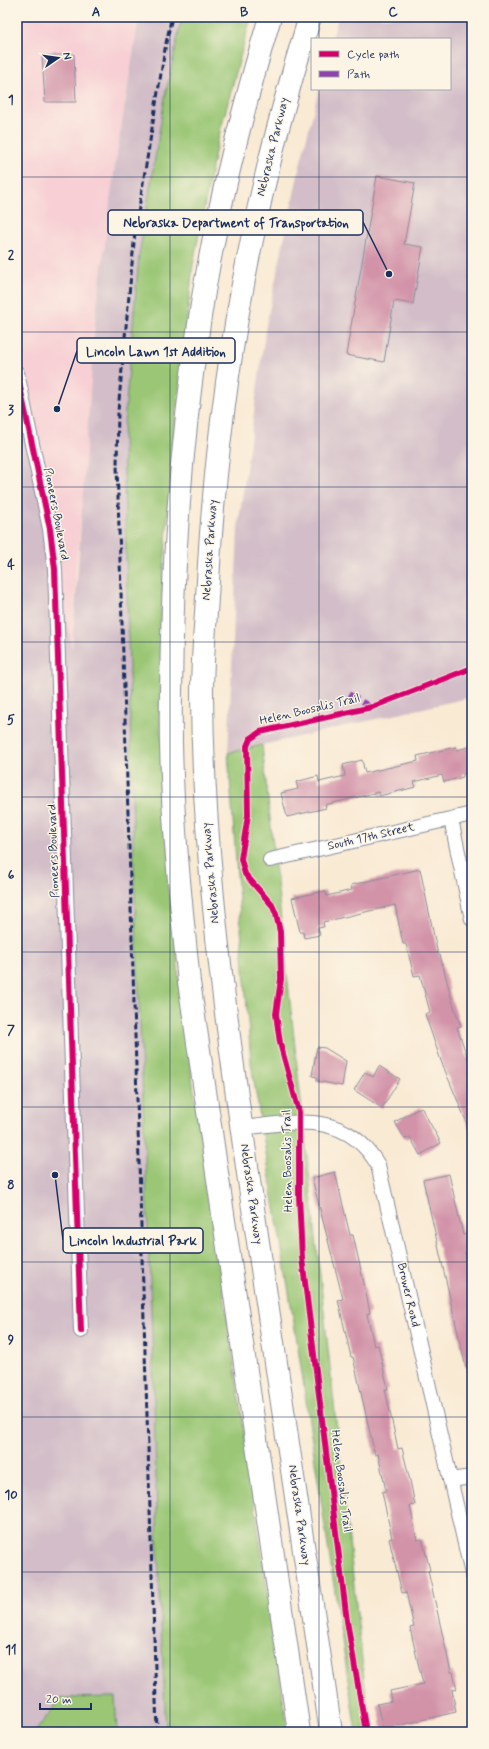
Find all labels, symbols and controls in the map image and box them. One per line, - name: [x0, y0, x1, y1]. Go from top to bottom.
- text: A: [92, 4, 100, 21]
- text: B: [240, 4, 249, 21]
- text: C: [388, 4, 398, 21]
- north arrow: [38, 38, 78, 78]
- legend: [311, 38, 451, 90]
- text: Cycle path: [347, 47, 399, 63]
- text: N: [59, 51, 74, 61]
- text: Path: [347, 67, 370, 83]
- text: 1: [8, 92, 14, 109]
- street label: Nebraska Parkway: [253, 96, 293, 198]
- callout: Nebraska Department of Transportation: [108, 210, 363, 235]
- text: Nebraska Department of Transportation: [123, 215, 349, 232]
- text: 2: [8, 247, 15, 264]
- callout: Lincoln Lawn 1st Addition: [77, 338, 235, 363]
- text: Lincoln Lawn 1st Addition: [86, 344, 226, 361]
- text: 3: [8, 402, 14, 419]
- street label: Pioneers Boulevard: [39, 466, 73, 562]
- street label: Nebraska Parkway: [198, 499, 222, 601]
- text: 4: [7, 557, 15, 574]
- street label: Helen Boosalis Trail: [258, 691, 362, 729]
- text: 5: [7, 712, 15, 729]
- street label: Pioneers Boulevard: [44, 804, 64, 898]
- street label: South 17th Street: [326, 819, 416, 855]
- street label: Nebraska Parkway: [199, 822, 223, 924]
- text: 6: [8, 867, 15, 884]
- text: 7: [7, 1022, 15, 1039]
- street label: Helen Boosalis Trail: [279, 1109, 297, 1213]
- street label: Nebraska Parkway: [236, 1143, 266, 1246]
- text: 8: [7, 1177, 15, 1194]
- callout: Lincoln Industrial Park: [63, 1228, 203, 1253]
- text: Lincoln Industrial Park: [69, 1233, 198, 1250]
- street label: Brower Road: [393, 1261, 423, 1329]
- text: 9: [8, 1332, 15, 1349]
- street label: Helen Boosalis Trail: [327, 1429, 355, 1533]
- street label: Nebraska Parkway: [284, 1464, 314, 1567]
- text: 10: [4, 1487, 18, 1504]
- text: 11: [5, 1642, 17, 1659]
- scale bar: [40, 1685, 91, 1711]
- text: 20 m: [46, 1692, 72, 1708]

